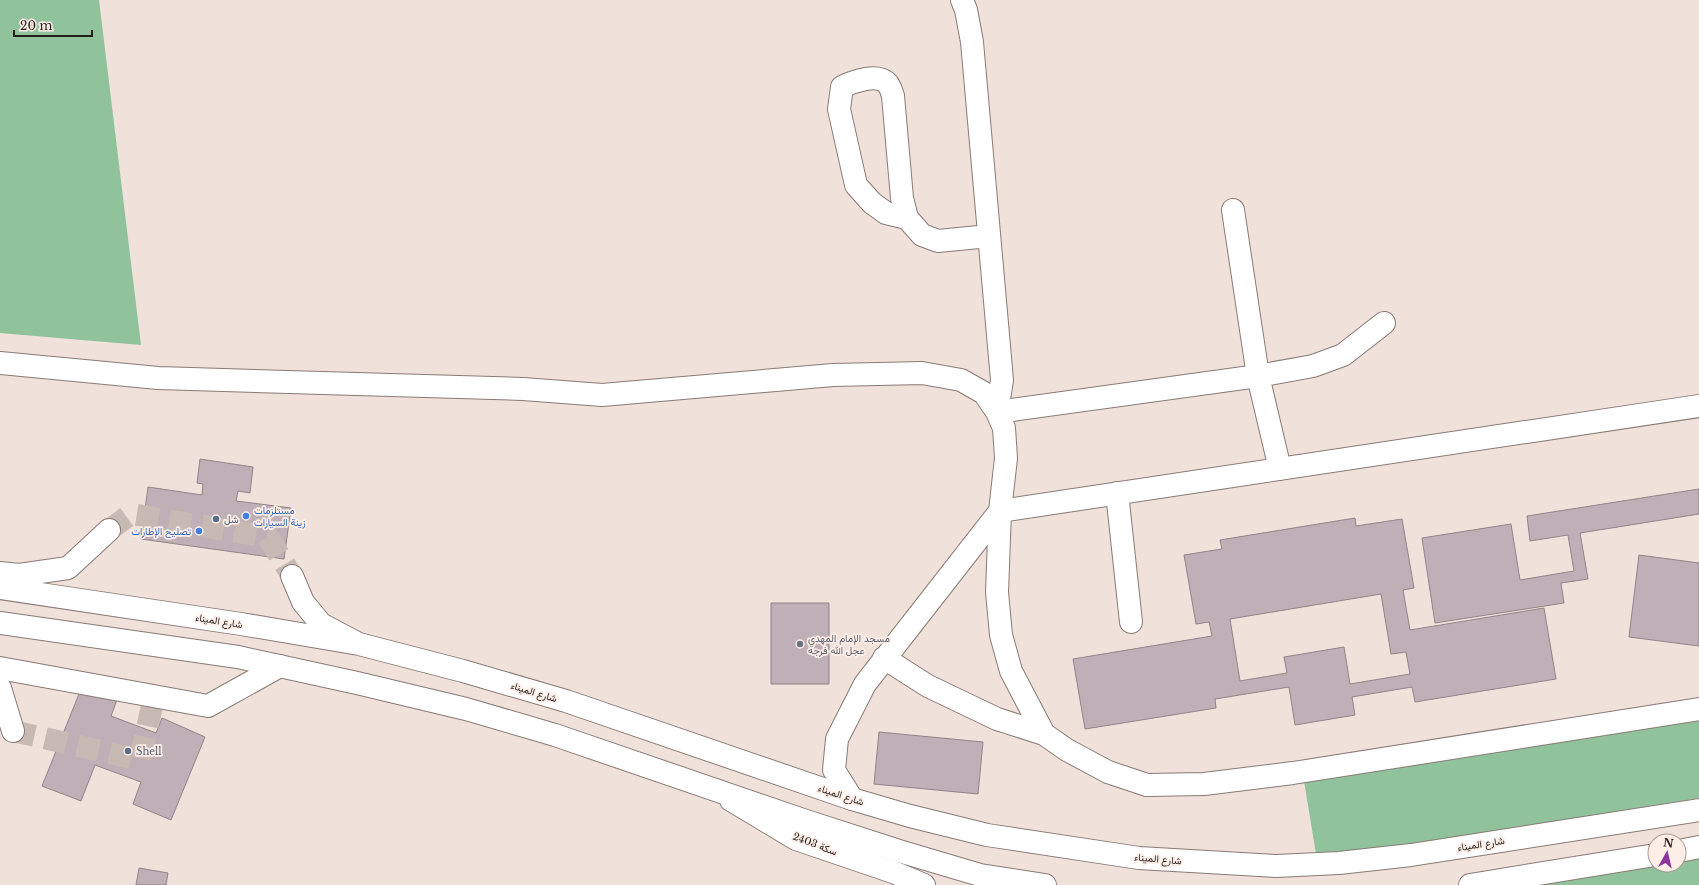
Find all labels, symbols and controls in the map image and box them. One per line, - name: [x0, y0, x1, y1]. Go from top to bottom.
- scale bar: [14, 12, 92, 38]
- text: 20 m: [20, 18, 52, 33]
- place label: مستلزمات زينة السيارات: [254, 504, 306, 529]
- marker: مستلزمات زينة السيارات: [241, 511, 251, 521]
- place label: شل: [224, 513, 239, 526]
- marker: شل: [211, 514, 221, 524]
- place label: تصليح الإطارات: [131, 525, 191, 538]
- marker: تصليح الإطارات: [194, 526, 204, 536]
- street label: شارع الميناء: [194, 611, 244, 631]
- place label: مسجد الإمام المهدي عجل الله فرجه: [808, 632, 890, 657]
- marker: مسجد الإمام المهدي عجل الله فرجه: [795, 639, 805, 649]
- street label: شارع الميناء: [509, 679, 559, 705]
- place label: Shell: [136, 745, 162, 758]
- marker: Shell: [123, 746, 133, 756]
- street label: شارع الميناء: [816, 781, 866, 809]
- street label: سكة 2403: [791, 830, 839, 858]
- north arrow: [1647, 833, 1687, 873]
- street label: شارع الميناء: [1456, 834, 1506, 854]
- text: N: [1662, 835, 1675, 851]
- street label: شارع الميناء: [1134, 850, 1182, 868]

